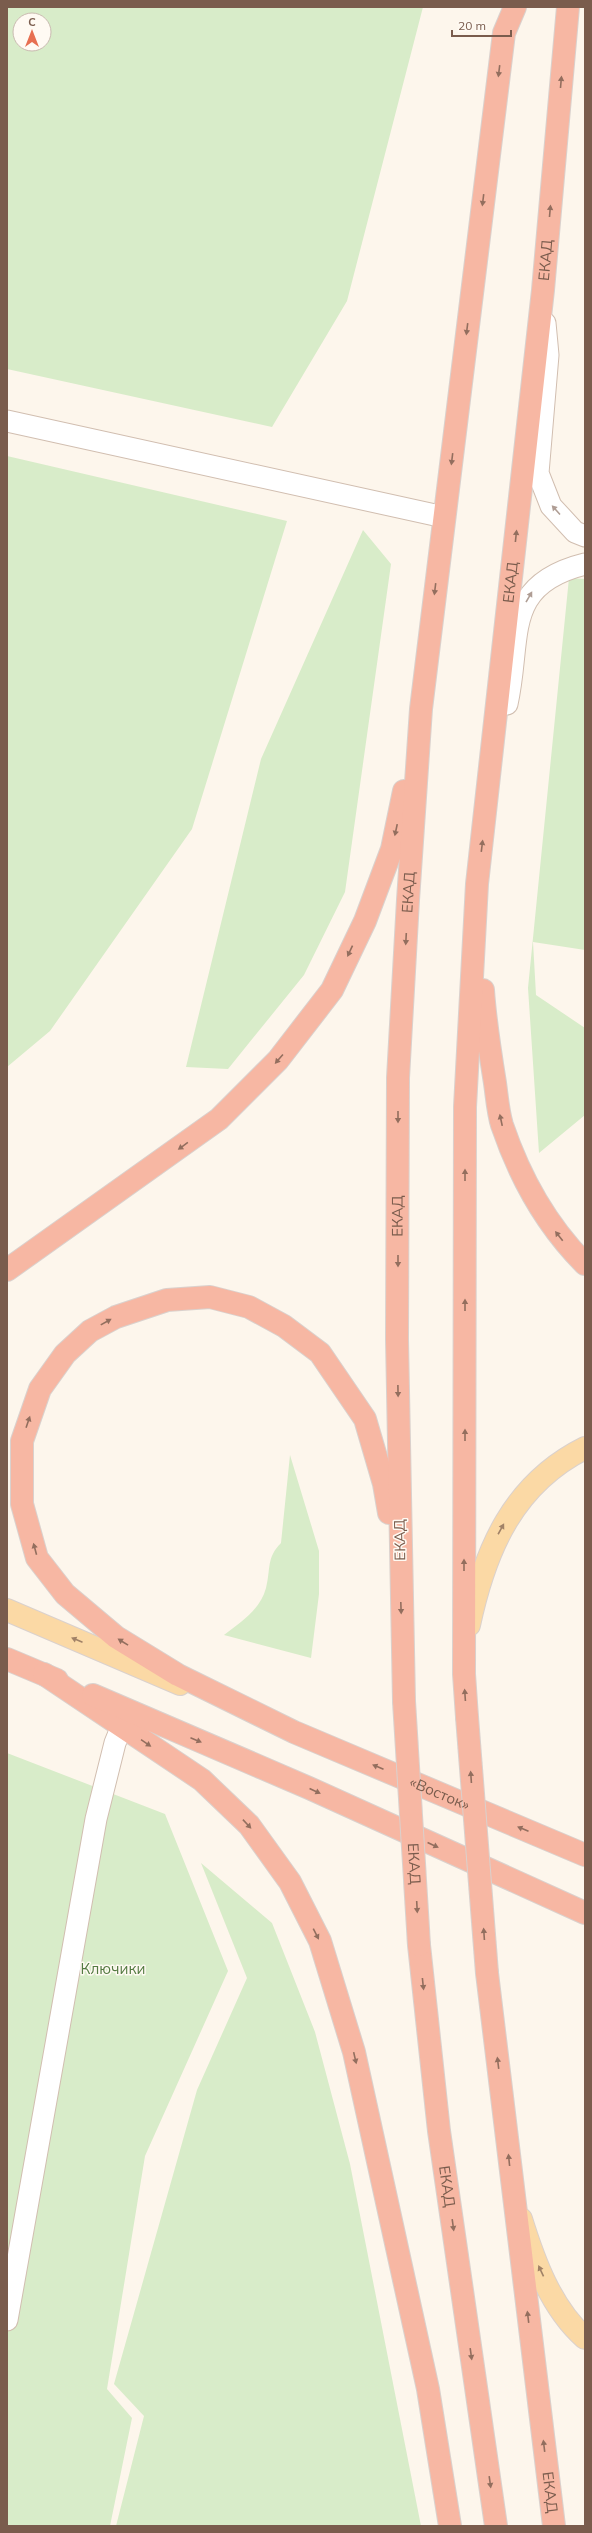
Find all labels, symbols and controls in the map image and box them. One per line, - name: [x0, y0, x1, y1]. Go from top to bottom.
- north arrow: [12, 12, 52, 52]
- scale bar: [452, 12, 511, 38]
- text: С: [28, 15, 36, 29]
- text: 20 m: [458, 18, 486, 33]
- one-way arrow: [496, 65, 502, 77]
- one-way arrow: [558, 76, 564, 88]
- one-way arrow: [480, 194, 486, 206]
- one-way arrow: [546, 205, 553, 217]
- street label: ЕКАД: [534, 239, 556, 282]
- one-way arrow: [464, 323, 470, 336]
- one-way arrow: [448, 452, 455, 465]
- one-way arrow: [552, 506, 561, 515]
- one-way arrow: [513, 530, 520, 542]
- street label: ЕКАД: [498, 561, 522, 604]
- one-way arrow: [432, 583, 439, 595]
- one-way arrow: [525, 591, 532, 603]
- one-way arrow: [392, 824, 398, 836]
- one-way arrow: [479, 840, 485, 852]
- street label: ЕКАД: [397, 871, 419, 914]
- one-way arrow: [402, 933, 409, 945]
- one-way arrow: [347, 945, 353, 957]
- one-way arrow: [274, 1053, 283, 1064]
- one-way arrow: [395, 1111, 401, 1124]
- one-way arrow: [498, 1114, 504, 1126]
- one-way arrow: [177, 1142, 188, 1150]
- one-way arrow: [462, 1168, 468, 1181]
- street label: ЕКАД: [387, 1195, 407, 1237]
- one-way arrow: [554, 1230, 563, 1241]
- one-way arrow: [395, 1255, 401, 1268]
- one-way arrow: [462, 1298, 468, 1311]
- one-way arrow: [100, 1319, 111, 1326]
- one-way arrow: [395, 1385, 401, 1398]
- one-way arrow: [26, 1416, 32, 1428]
- one-way arrow: [462, 1428, 468, 1441]
- street label: ЕКАД: [390, 1519, 409, 1561]
- one-way arrow: [498, 1523, 505, 1535]
- one-way arrow: [31, 1543, 37, 1556]
- one-way arrow: [461, 1558, 467, 1571]
- one-way arrow: [398, 1602, 405, 1614]
- one-way arrow: [71, 1637, 83, 1643]
- one-way arrow: [117, 1638, 129, 1645]
- one-way arrow: [462, 1689, 469, 1701]
- one-way arrow: [190, 1737, 202, 1743]
- one-way arrow: [141, 1739, 151, 1747]
- one-way arrow: [371, 1764, 383, 1770]
- one-way arrow: [468, 1771, 475, 1783]
- street label: «Восток»: [407, 1772, 473, 1814]
- one-way arrow: [310, 1788, 321, 1794]
- one-way arrow: [242, 1819, 252, 1829]
- one-way arrow: [517, 1825, 529, 1831]
- street label: ЕКАД: [404, 1842, 425, 1885]
- one-way arrow: [428, 1842, 439, 1848]
- one-way arrow: [413, 1901, 420, 1913]
- one-way arrow: [313, 1928, 320, 1939]
- one-way arrow: [480, 1928, 487, 1941]
- park label: Ключики: [81, 1959, 145, 1978]
- one-way arrow: [420, 1978, 426, 1990]
- one-way arrow: [352, 2052, 358, 2064]
- one-way arrow: [495, 2057, 501, 2069]
- one-way arrow: [506, 2154, 512, 2166]
- street label: ЕКАД: [435, 2164, 460, 2208]
- one-way arrow: [450, 2219, 456, 2231]
- one-way arrow: [538, 2265, 544, 2277]
- one-way arrow: [525, 2311, 531, 2323]
- one-way arrow: [468, 2348, 474, 2360]
- one-way arrow: [541, 2440, 547, 2452]
- street label: ЕКАД: [538, 2470, 562, 2514]
- one-way arrow: [487, 2476, 493, 2488]

